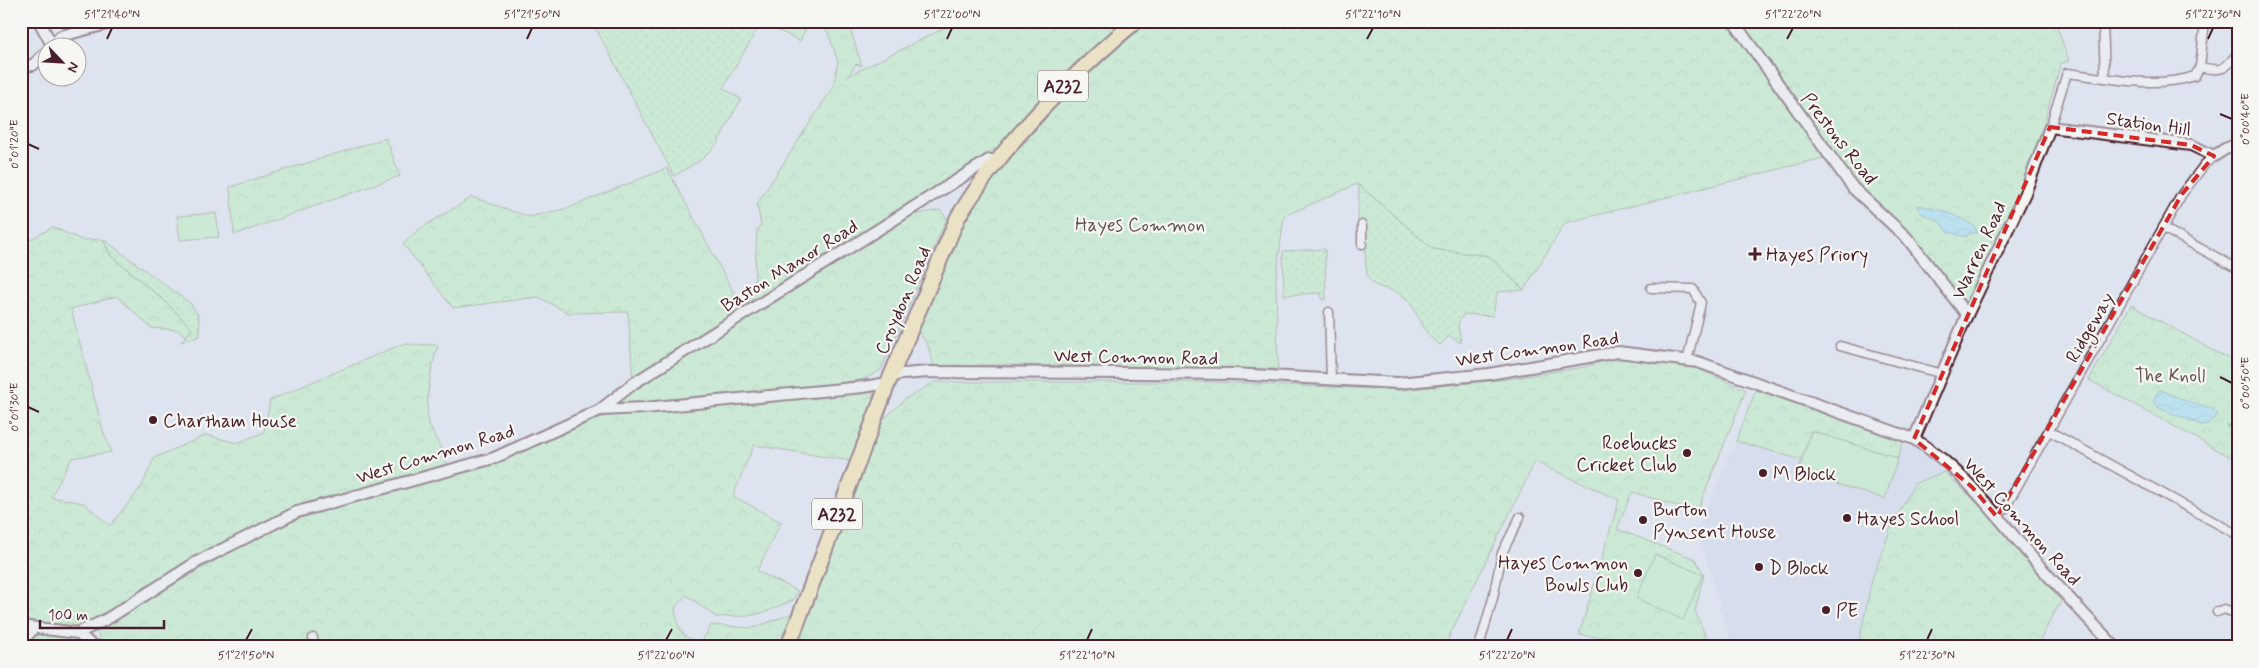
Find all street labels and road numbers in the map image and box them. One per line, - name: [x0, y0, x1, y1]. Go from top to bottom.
- road number: A232: [1038, 70, 1088, 102]
- street label: Prestons Road: [1795, 88, 1883, 190]
- street label: Station Hill: [2105, 106, 2193, 143]
- street label: Warren Road: [1946, 198, 2013, 304]
- street label: Baston Manor Road: [716, 214, 863, 319]
- street label: Croydon Road: [869, 243, 938, 359]
- street label: Ridgeway: [2060, 288, 2122, 369]
- street label: West Common Road: [1454, 326, 1620, 373]
- street label: West Common Road: [1053, 344, 1218, 371]
- street label: West Common Road: [353, 418, 518, 490]
- street label: West Common Road: [1958, 452, 2086, 592]
- road number: A232: [812, 498, 862, 530]

